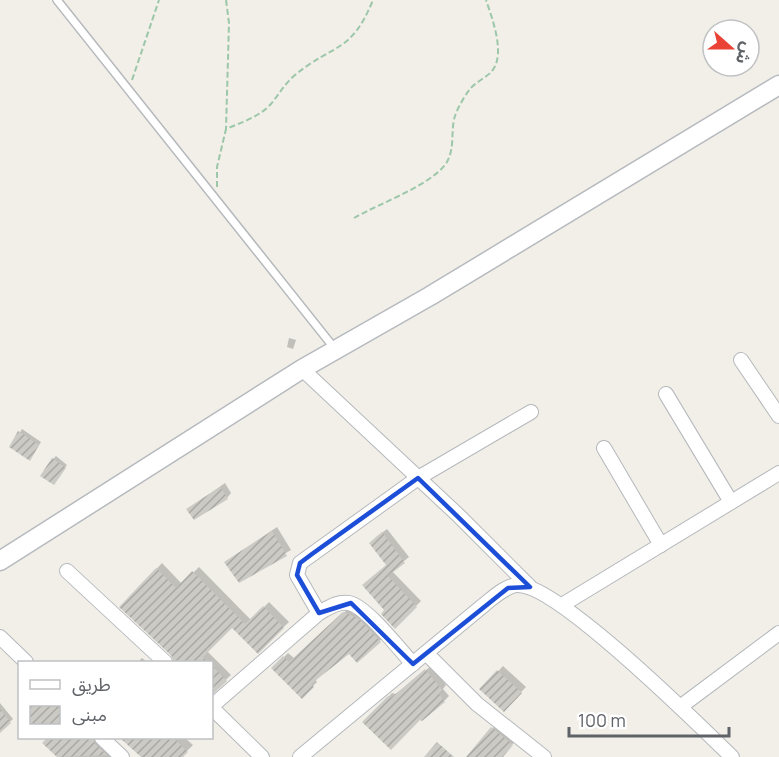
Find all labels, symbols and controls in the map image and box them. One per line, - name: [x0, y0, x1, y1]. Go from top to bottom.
- north arrow: [701, 18, 761, 78]
- text: ش: [731, 39, 759, 68]
- legend: [18, 661, 213, 739]
- text: طريق: [72, 672, 111, 696]
- scale bar: [569, 700, 730, 738]
- text: مبنى: [72, 702, 107, 726]
- text: 100 m: [578, 708, 626, 732]

